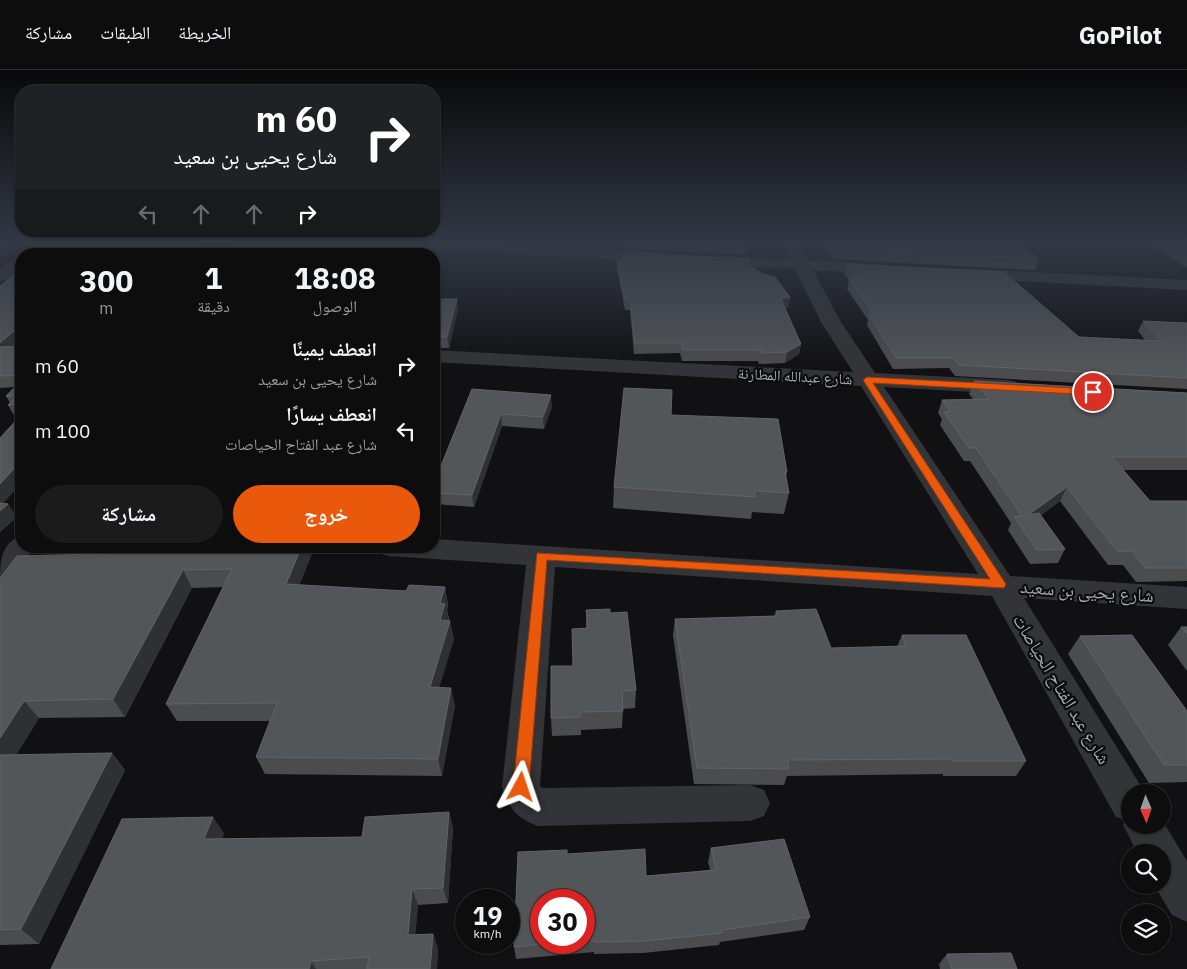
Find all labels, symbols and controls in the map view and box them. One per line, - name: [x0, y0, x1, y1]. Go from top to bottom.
- text: GoPilot: [1079, 19, 1162, 51]
- text: مشاركة: [25, 21, 72, 44]
- text: الطبقات: [100, 21, 150, 44]
- text: الخريطة: [178, 21, 231, 44]
- text: 60 m: [255, 96, 337, 142]
- icon: right: [355, 105, 420, 170]
- text: شارع يحيى بن سعيد: [174, 141, 337, 170]
- icon: left: [134, 200, 162, 228]
- icon: ahead: [187, 200, 215, 228]
- icon: ahead: [240, 200, 268, 228]
- icon: right: [293, 200, 321, 228]
- text: 1: [205, 258, 223, 297]
- text: 18:08: [294, 258, 376, 297]
- text: 300: [79, 261, 133, 300]
- text: دقيقة: [197, 296, 230, 316]
- text: الوصول: [313, 296, 357, 316]
- text: m: [99, 298, 113, 318]
- text: انعطف يمينًا: [292, 337, 377, 361]
- icon: right: [392, 352, 420, 380]
- text: 60 m: [35, 354, 79, 378]
- street label: شارع عبدالله المطارنة: [737, 364, 853, 389]
- text: شارع يحيى بن سعيد: [258, 369, 377, 389]
- pin: [1072, 371, 1114, 413]
- icon: arrive: [1079, 378, 1107, 406]
- text: انعطف يسارًا: [286, 402, 377, 426]
- icon: left: [392, 417, 420, 445]
- text: 100 m: [35, 419, 90, 443]
- text: شارع عبد الفتاح الحياصات: [225, 434, 377, 454]
- button: مشاركة: [35, 485, 223, 543]
- button: خروج: [233, 485, 420, 543]
- street label: شارع يحيى بن سعيد: [1019, 575, 1155, 607]
- street label: شارع عبد الفتاح الحياصات: [1007, 610, 1116, 769]
- position arrow: [494, 760, 546, 812]
- north arrow: [1121, 784, 1171, 834]
- map controls: [1121, 784, 1171, 954]
- button: search: [1121, 844, 1171, 894]
- speed limit sign: 30: [530, 889, 595, 954]
- text: 19: [472, 899, 503, 932]
- button: layers: [1121, 904, 1171, 954]
- text: km/h: [473, 926, 502, 941]

